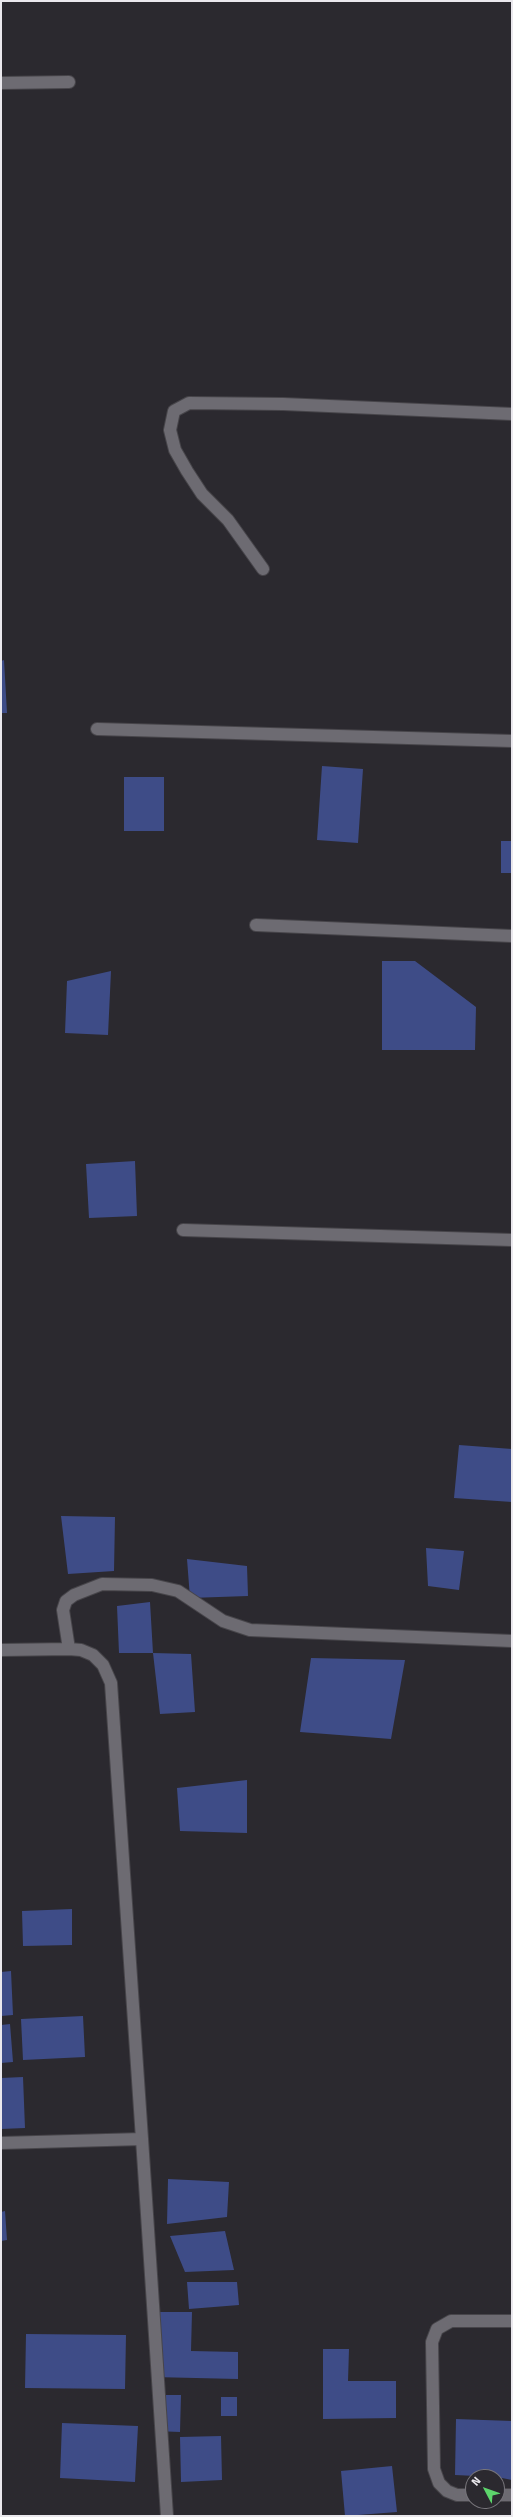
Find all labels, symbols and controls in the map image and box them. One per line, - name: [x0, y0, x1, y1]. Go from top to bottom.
- north arrow: [465, 2469, 505, 2509]
- text: N: [469, 2474, 484, 2488]

